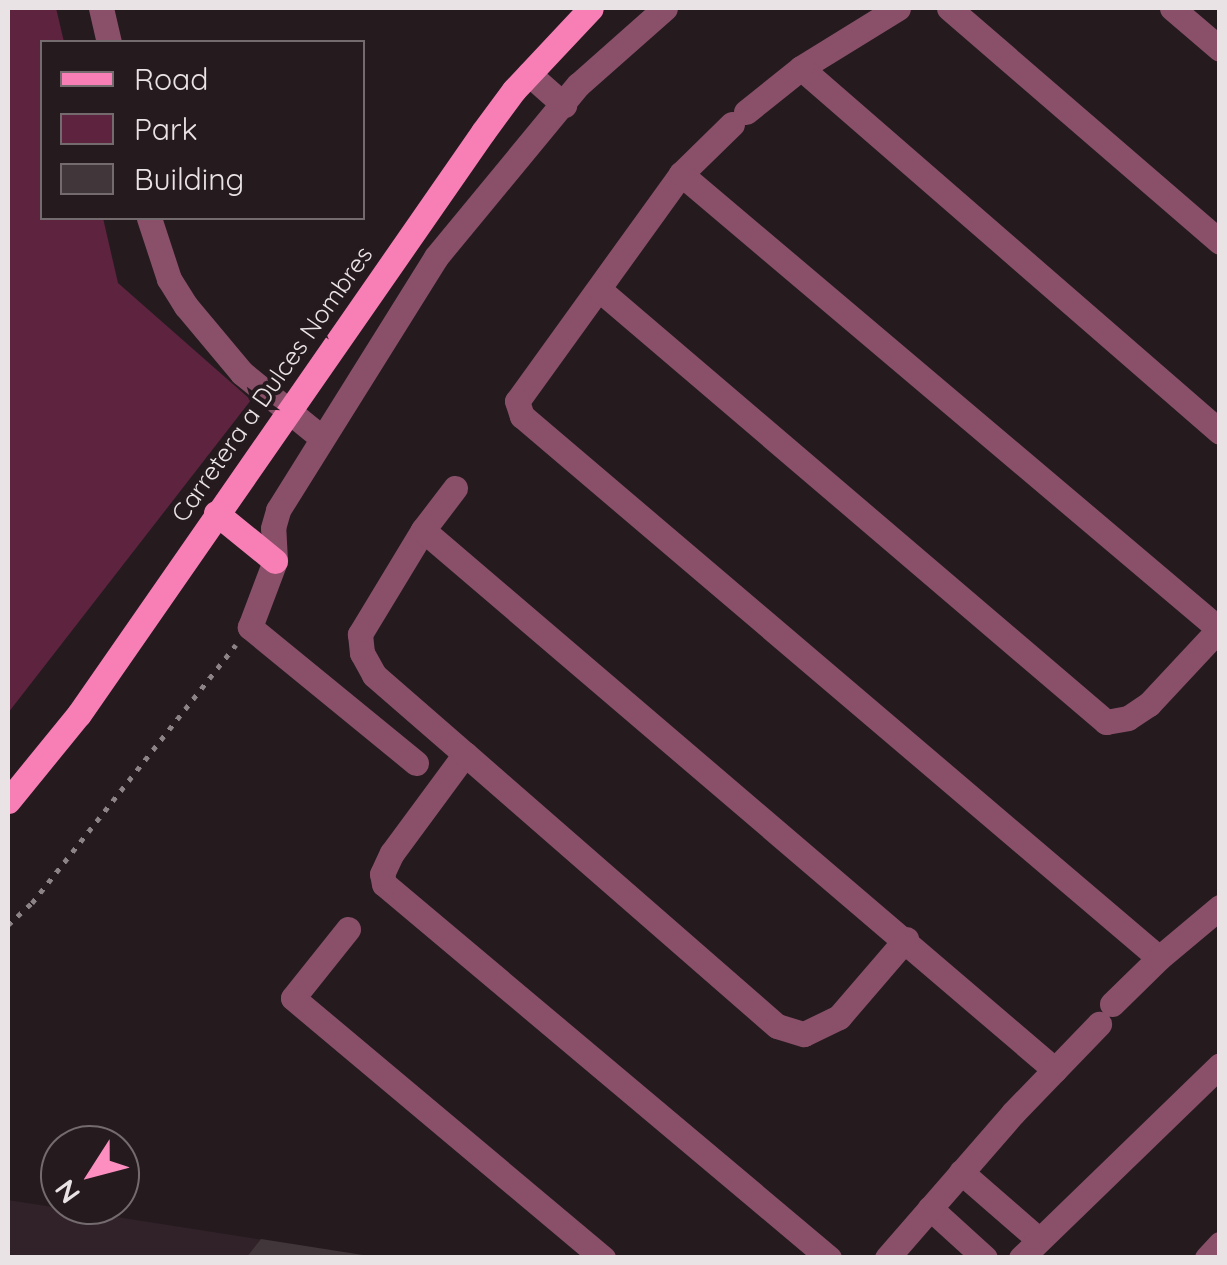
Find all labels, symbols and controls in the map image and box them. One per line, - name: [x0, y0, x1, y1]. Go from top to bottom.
- legend: [40, 40, 365, 220]
- text: Road: [134, 60, 208, 98]
- text: Park: [134, 110, 198, 148]
- text: Building: [134, 160, 244, 198]
- street label: Carretera a Dulces Nombres: [165, 240, 379, 528]
- north arrow: [40, 1125, 140, 1225]
- text: N: [47, 1173, 87, 1210]

